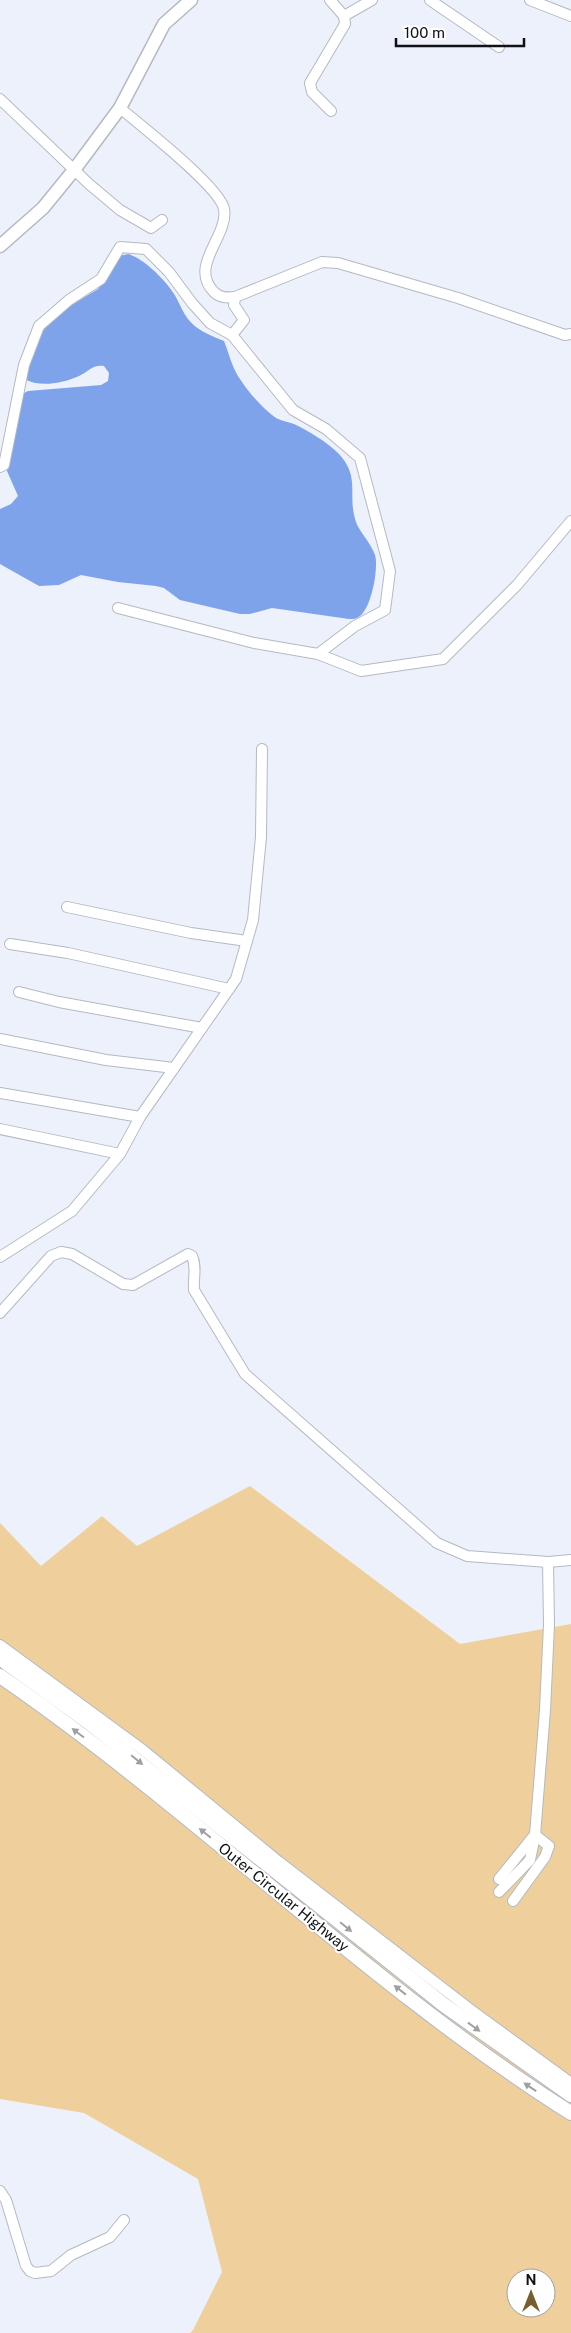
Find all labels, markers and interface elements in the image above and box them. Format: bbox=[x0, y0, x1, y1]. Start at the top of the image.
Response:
scale bar bbox=[396, 15, 524, 47]
text: 100 m bbox=[404, 24, 445, 41]
one-way arrow bbox=[72, 1727, 85, 1738]
one-way arrow bbox=[130, 1755, 143, 1766]
one-way arrow bbox=[199, 1828, 212, 1839]
street label: Outer Circular Highway bbox=[215, 1839, 353, 1955]
one-way arrow bbox=[339, 1922, 352, 1933]
one-way arrow bbox=[393, 1985, 406, 1996]
one-way arrow bbox=[467, 2022, 480, 2033]
one-way arrow bbox=[523, 2082, 537, 2092]
north arrow bbox=[506, 2268, 556, 2318]
text: N bbox=[526, 2272, 536, 2288]

